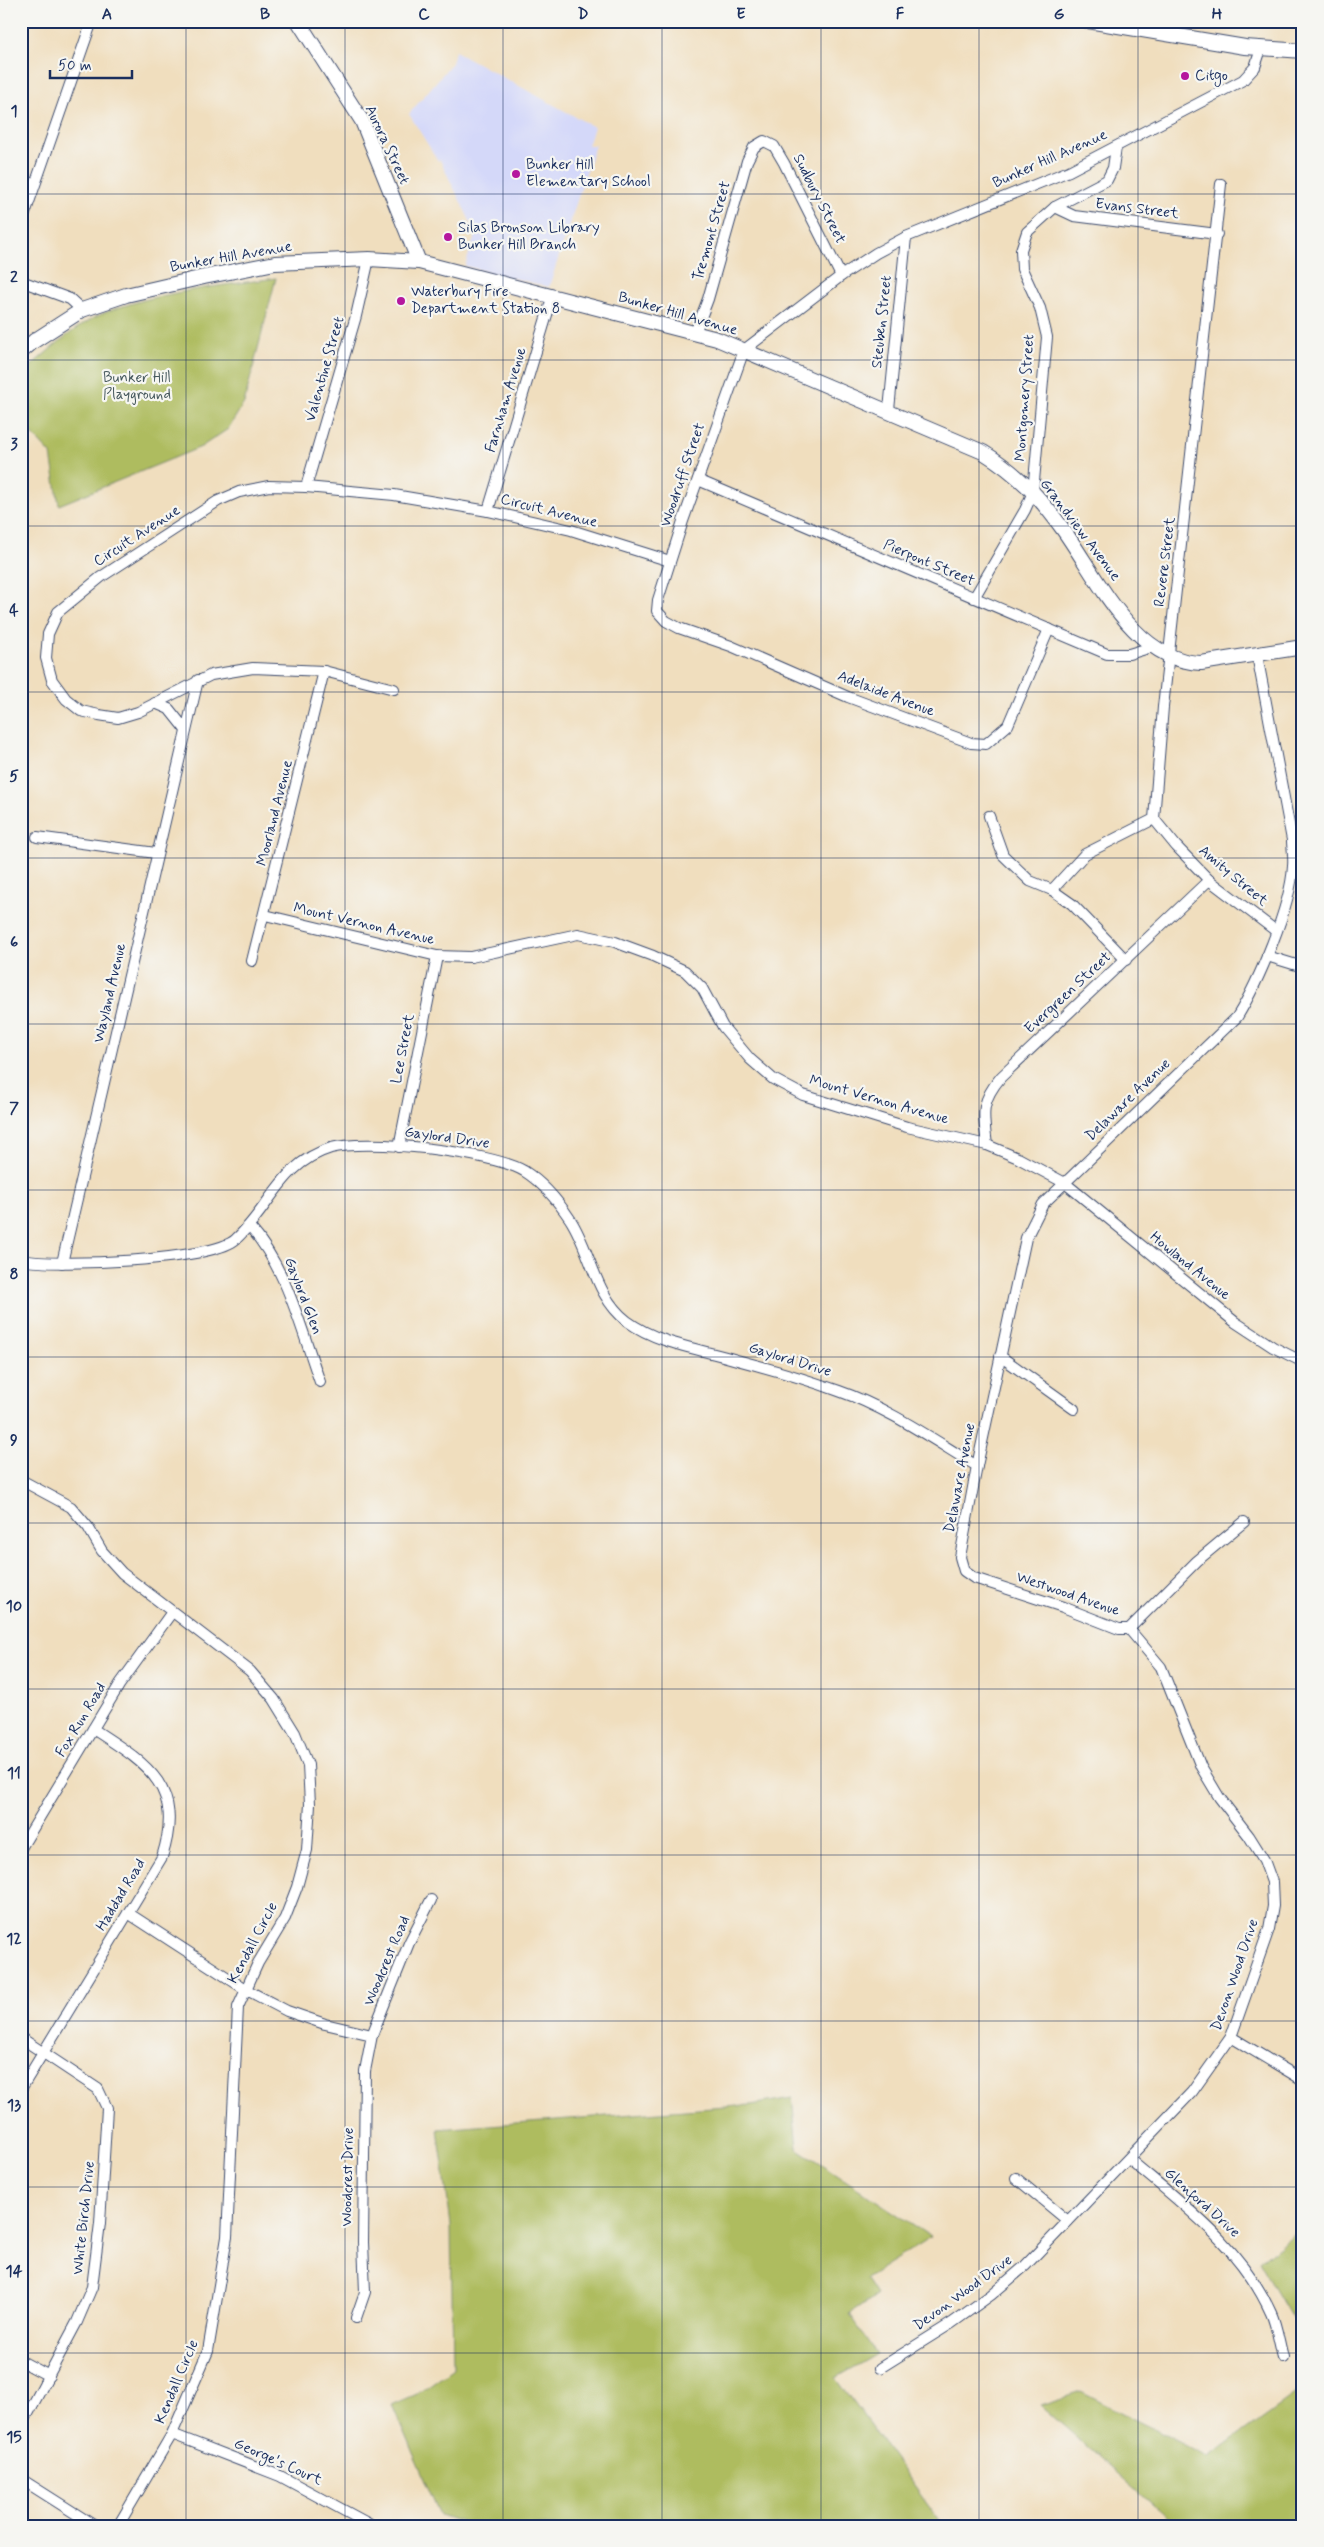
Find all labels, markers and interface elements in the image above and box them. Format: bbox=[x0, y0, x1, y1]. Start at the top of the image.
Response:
text: A bbox=[102, 4, 112, 25]
text: B bbox=[260, 4, 270, 25]
text: C bbox=[418, 4, 430, 25]
text: D bbox=[577, 4, 589, 25]
text: E bbox=[736, 4, 746, 25]
text: F bbox=[896, 4, 905, 25]
text: G bbox=[1054, 4, 1065, 25]
text: H bbox=[1212, 4, 1223, 25]
scale bar bbox=[50, 48, 132, 80]
text: 50 m bbox=[58, 56, 92, 76]
place label: Citgo bbox=[1195, 66, 1228, 87]
marker: Citgo bbox=[1179, 70, 1191, 82]
text: 1 bbox=[10, 101, 18, 122]
street label: Aurora Street bbox=[360, 102, 414, 188]
street label: Bunker Hill Avenue bbox=[990, 125, 1110, 193]
street label: Sudbury Street bbox=[788, 151, 850, 247]
place label: Bunker Hill Elementary School bbox=[526, 155, 651, 192]
marker: Bunker Hill Elementary School bbox=[510, 168, 522, 180]
street label: Tremont Street bbox=[688, 179, 736, 283]
street label: Evans Street bbox=[1094, 194, 1180, 224]
place label: Silas Bronson Library Bunker Hill Branch bbox=[458, 218, 600, 255]
marker: Silas Bronson Library Bunker Hill Branch bbox=[442, 231, 454, 243]
street label: Bunker Hill Avenue bbox=[169, 236, 293, 278]
text: 2 bbox=[10, 267, 18, 288]
street label: Steuben Street bbox=[867, 274, 897, 369]
place label: Waterbury Fire Department Station 8 bbox=[411, 282, 560, 319]
street label: Bunker Hill Avenue bbox=[616, 287, 740, 341]
marker: Waterbury Fire Department Station 8 bbox=[395, 295, 407, 307]
street label: Valentine Street bbox=[300, 314, 350, 424]
street label: Montgomery Street bbox=[1011, 333, 1039, 462]
street label: Farnham Avenue bbox=[480, 345, 532, 455]
park label: Bunker Hill Playground bbox=[103, 368, 171, 405]
street label: Woodruff Street bbox=[656, 420, 710, 530]
text: 3 bbox=[10, 434, 18, 455]
street label: Grandview Avenue bbox=[1035, 475, 1125, 585]
street label: Circuit Avenue bbox=[498, 489, 600, 533]
street label: Circuit Avenue bbox=[90, 501, 184, 571]
street label: Revere Street bbox=[1150, 516, 1180, 608]
street label: Pierpont Street bbox=[880, 535, 978, 591]
text: 4 bbox=[9, 600, 19, 621]
street label: Adelaide Avenue bbox=[835, 666, 937, 722]
street label: Moorland Avenue bbox=[252, 758, 298, 868]
text: 5 bbox=[9, 766, 19, 787]
street label: Amity Street bbox=[1194, 841, 1272, 911]
street label: Mount Vernon Avenue bbox=[291, 898, 437, 950]
text: 6 bbox=[10, 932, 18, 953]
street label: Wayland Avenue bbox=[89, 941, 131, 1045]
street label: Evergreen Street bbox=[1020, 947, 1116, 1039]
street label: Lee Street bbox=[386, 1012, 420, 1085]
street label: Delaware Avenue bbox=[1081, 1054, 1175, 1146]
street label: Mount Vernon Avenue bbox=[807, 1070, 951, 1130]
text: 7 bbox=[9, 1098, 19, 1119]
street label: Gaylord Drive bbox=[403, 1122, 491, 1154]
street label: Howland Avenue bbox=[1145, 1227, 1235, 1305]
street label: Gaylord Glen bbox=[279, 1254, 327, 1338]
text: 8 bbox=[9, 1264, 19, 1285]
street label: Gaylord Drive bbox=[746, 1338, 834, 1382]
street label: Delaware Avenue bbox=[940, 1421, 980, 1535]
text: 9 bbox=[10, 1430, 18, 1451]
street label: Westwood Avenue bbox=[1014, 1567, 1122, 1621]
text: 10 bbox=[6, 1596, 22, 1617]
street label: Fox Run Road bbox=[51, 1679, 111, 1761]
text: 11 bbox=[7, 1763, 21, 1784]
street label: Haddad Road bbox=[92, 1855, 150, 1935]
street label: Kendall Circle bbox=[223, 1899, 283, 1987]
street label: Woodcrest Road bbox=[359, 1913, 415, 2009]
street label: Devon Wood Drive bbox=[1206, 1916, 1264, 2034]
text: 12 bbox=[6, 1929, 22, 1950]
text: 13 bbox=[7, 2095, 21, 2116]
street label: Woodcrest Drive bbox=[337, 2127, 359, 2227]
street label: White Birch Drive bbox=[68, 2160, 100, 2276]
street label: Glenford Drive bbox=[1158, 2164, 1244, 2244]
street label: Devon Wood Drive bbox=[910, 2250, 1017, 2336]
text: 14 bbox=[6, 2261, 23, 2282]
street label: Kendall Circle bbox=[150, 2337, 204, 2427]
text: 15 bbox=[6, 2427, 22, 2448]
street label: George's Court bbox=[230, 2434, 325, 2491]

